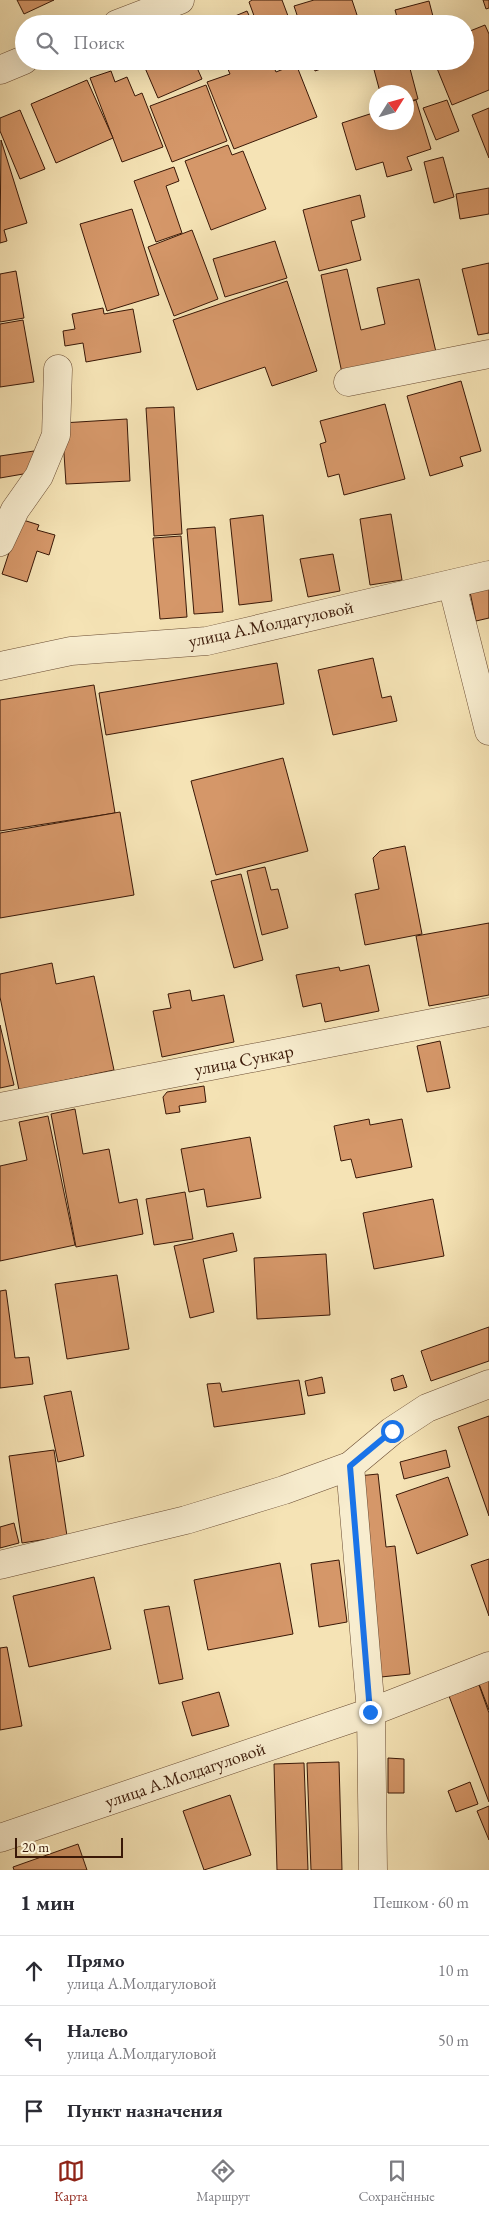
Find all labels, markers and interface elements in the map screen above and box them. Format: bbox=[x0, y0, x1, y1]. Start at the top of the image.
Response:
search box bbox=[15, 15, 474, 70]
icon: search bbox=[33, 29, 61, 57]
text: Поиск bbox=[73, 30, 125, 55]
north arrow bbox=[369, 85, 414, 130]
street label: улица А.Молдагуловой bbox=[186, 595, 356, 652]
street label: улица Сункар bbox=[192, 1039, 295, 1080]
route start bbox=[381, 1420, 404, 1443]
route end bbox=[359, 1701, 382, 1724]
street label: улица А.Молдагуловой bbox=[102, 1736, 268, 1813]
scale bar bbox=[15, 1835, 122, 1858]
text: 20 m bbox=[22, 1838, 49, 1856]
text: 1 мин bbox=[20, 1889, 75, 1916]
text: Пешком · 60 m bbox=[373, 1892, 469, 1913]
text: Прямо bbox=[67, 1948, 125, 1973]
icon: ahead bbox=[20, 1957, 48, 1985]
text: 10 m bbox=[438, 1960, 469, 1981]
text: улица А.Молдагуловой bbox=[67, 1973, 216, 1994]
text: Налево bbox=[67, 2018, 128, 2043]
icon: left bbox=[20, 2027, 48, 2055]
text: 50 m bbox=[438, 2030, 469, 2051]
text: улица А.Молдагуловой bbox=[67, 2043, 216, 2064]
icon: arrive bbox=[20, 2097, 48, 2125]
text: Пункт назначения bbox=[67, 2098, 223, 2123]
tab: Карта bbox=[54, 2157, 88, 2205]
tab: Маршрут bbox=[196, 2157, 250, 2205]
tab: Сохранённые bbox=[358, 2157, 435, 2205]

